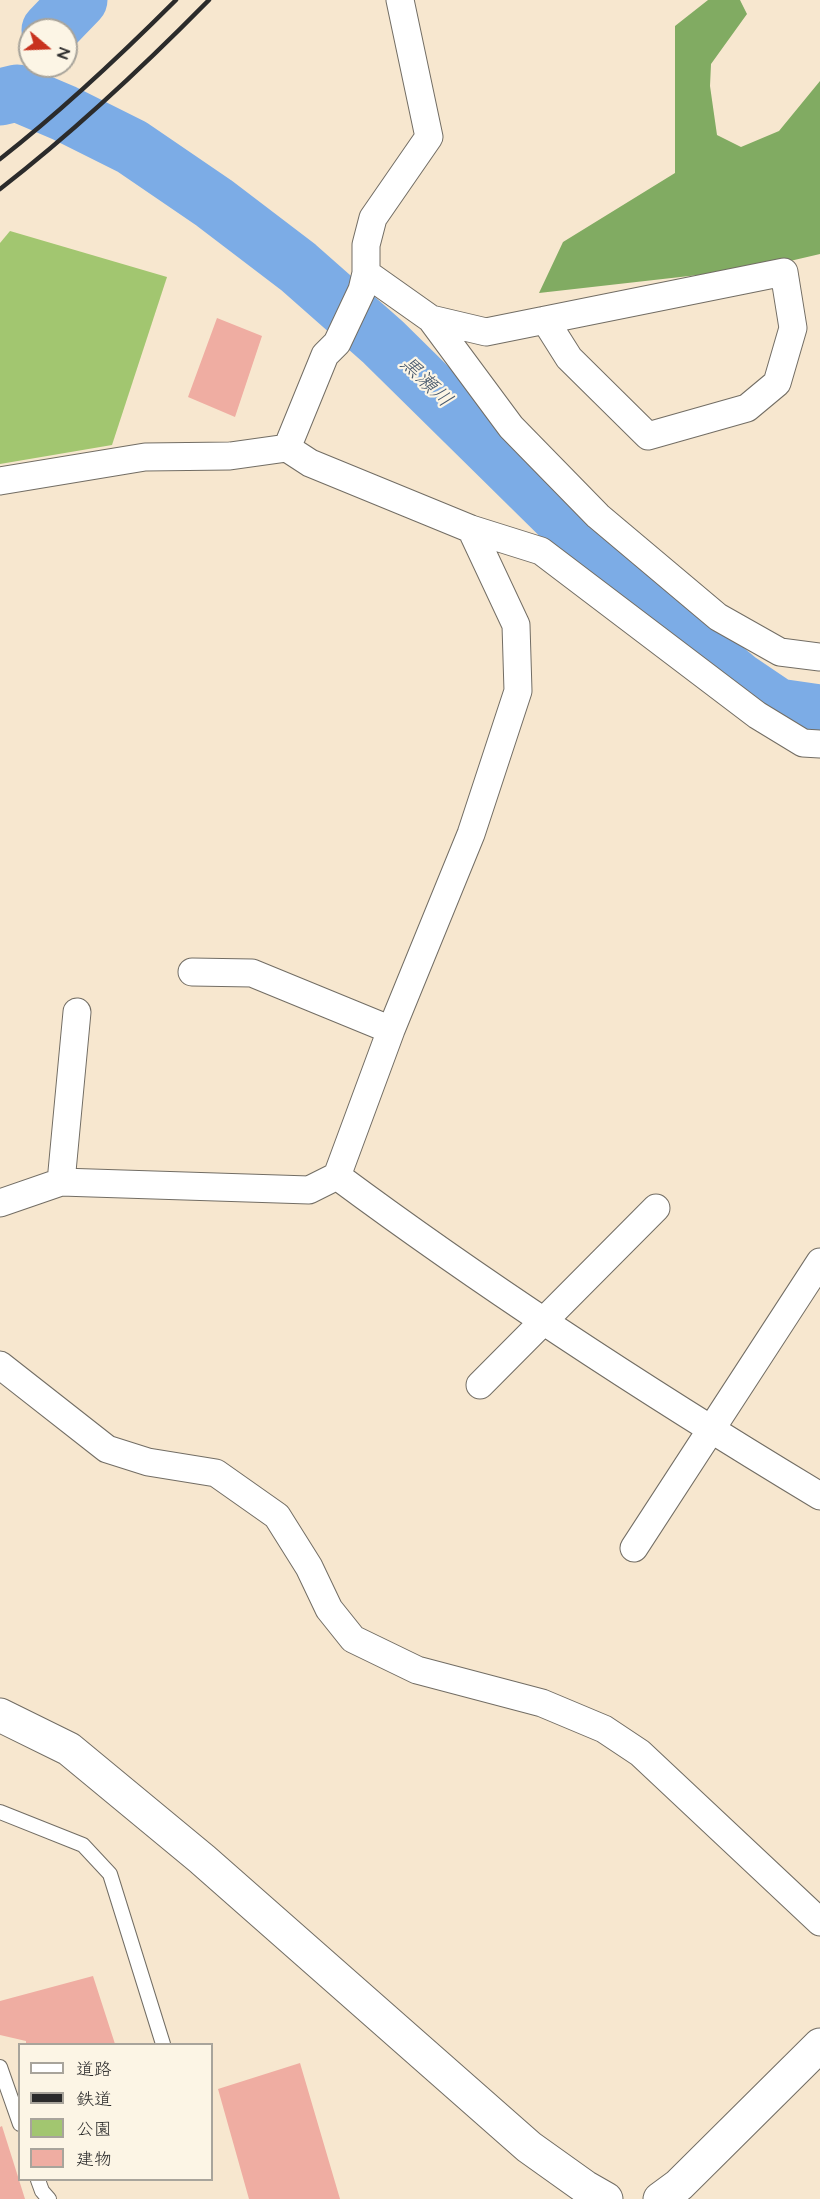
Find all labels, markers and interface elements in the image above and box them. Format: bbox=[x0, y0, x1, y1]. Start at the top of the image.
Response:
north arrow bbox=[18, 18, 78, 78]
text: N bbox=[51, 45, 75, 62]
water label: 黒瀬川 bbox=[394, 352, 456, 414]
legend bbox=[18, 2043, 213, 2181]
text: 道路 bbox=[76, 2057, 112, 2082]
text: 鉄道 bbox=[76, 2087, 112, 2112]
text: 公園 bbox=[76, 2117, 112, 2142]
text: 建物 bbox=[76, 2147, 112, 2172]

